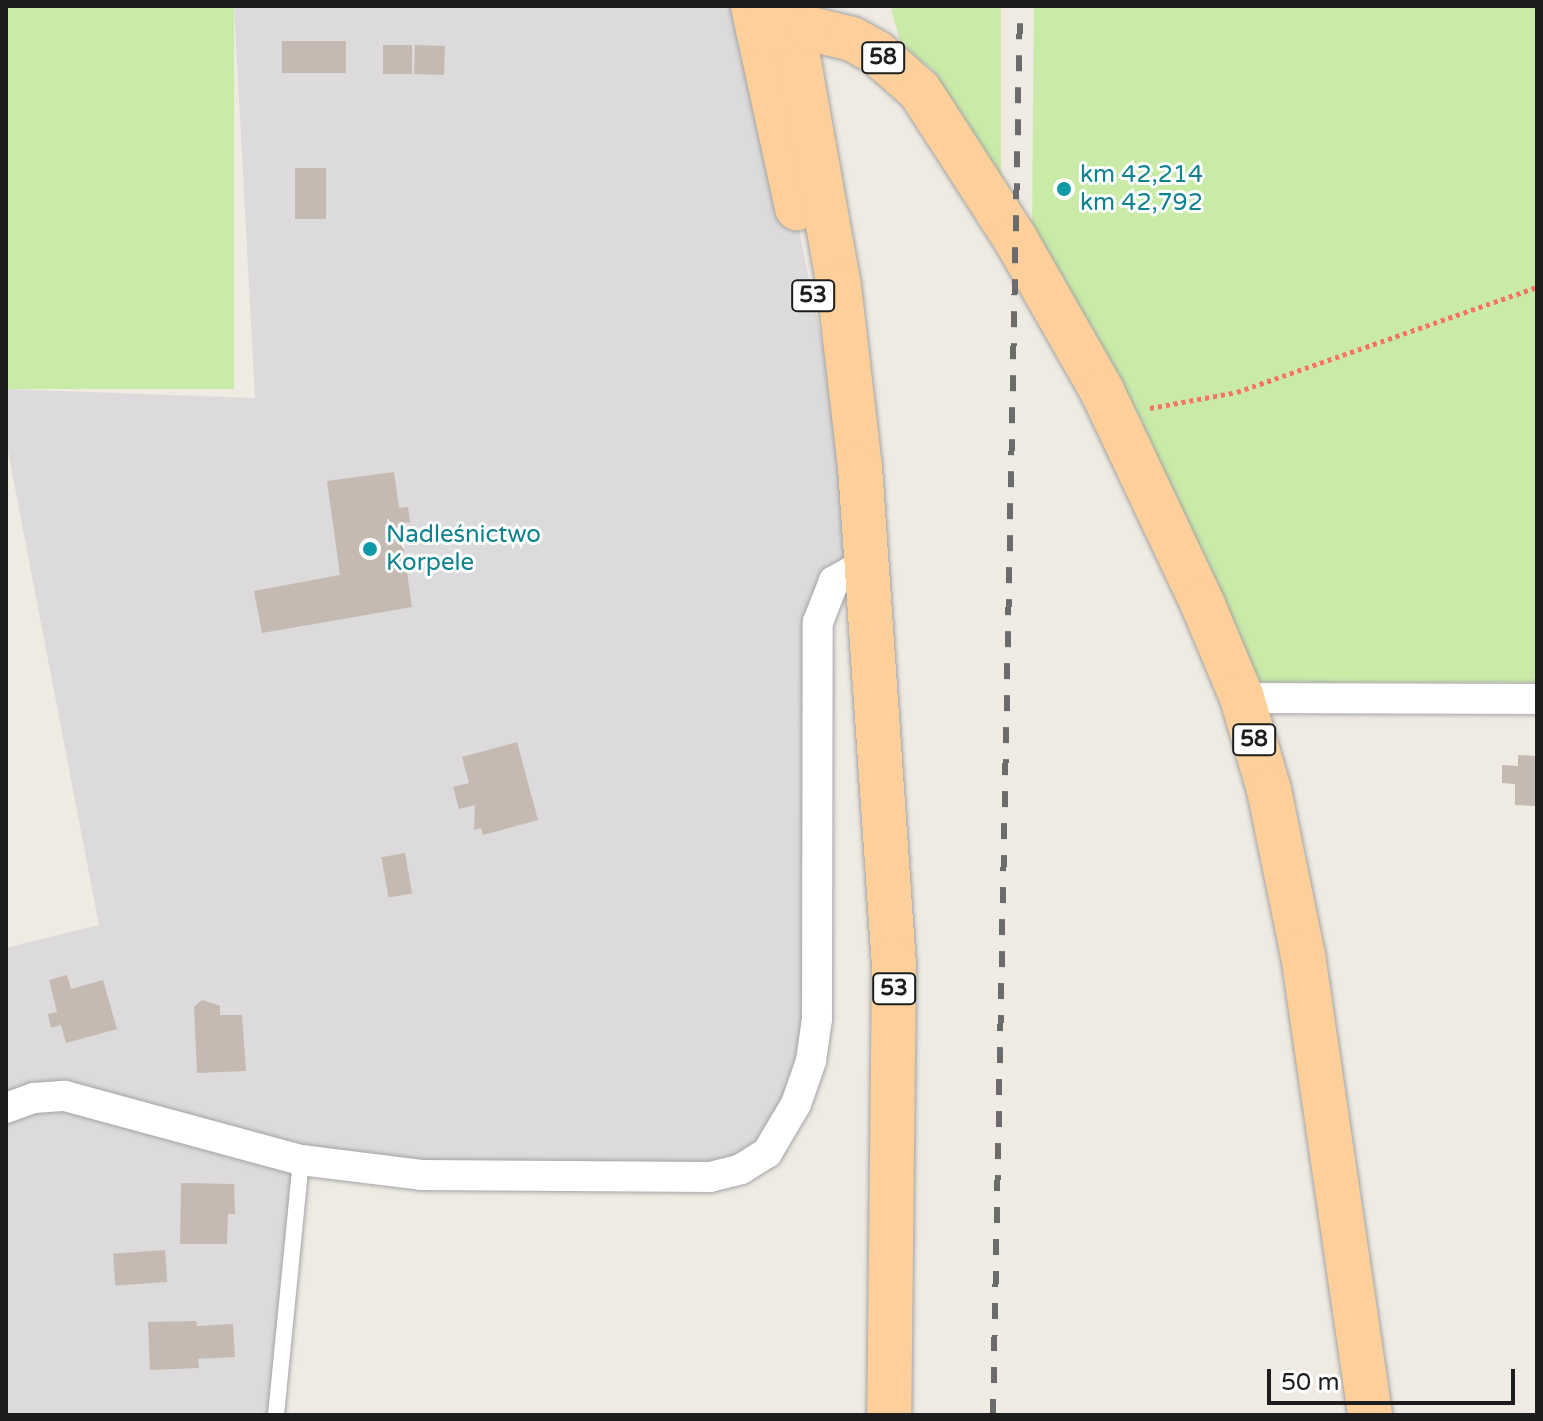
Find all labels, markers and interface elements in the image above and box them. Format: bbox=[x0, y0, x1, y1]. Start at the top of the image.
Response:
road number: 58 bbox=[861, 40, 905, 76]
place label: km 42,214 km 42,792 bbox=[1080, 161, 1203, 217]
marker: km 42,214 km 42,792 bbox=[1055, 180, 1073, 198]
road number: 53 bbox=[791, 278, 835, 314]
place label: Nadleśnictwo Korpele bbox=[386, 521, 541, 577]
marker: Nadleśnictwo Korpele bbox=[361, 540, 379, 558]
road number: 58 bbox=[1232, 722, 1276, 758]
road number: 53 bbox=[872, 971, 916, 1007]
scale bar bbox=[1271, 1353, 1519, 1403]
text: 50 m bbox=[1281, 1368, 1339, 1397]

